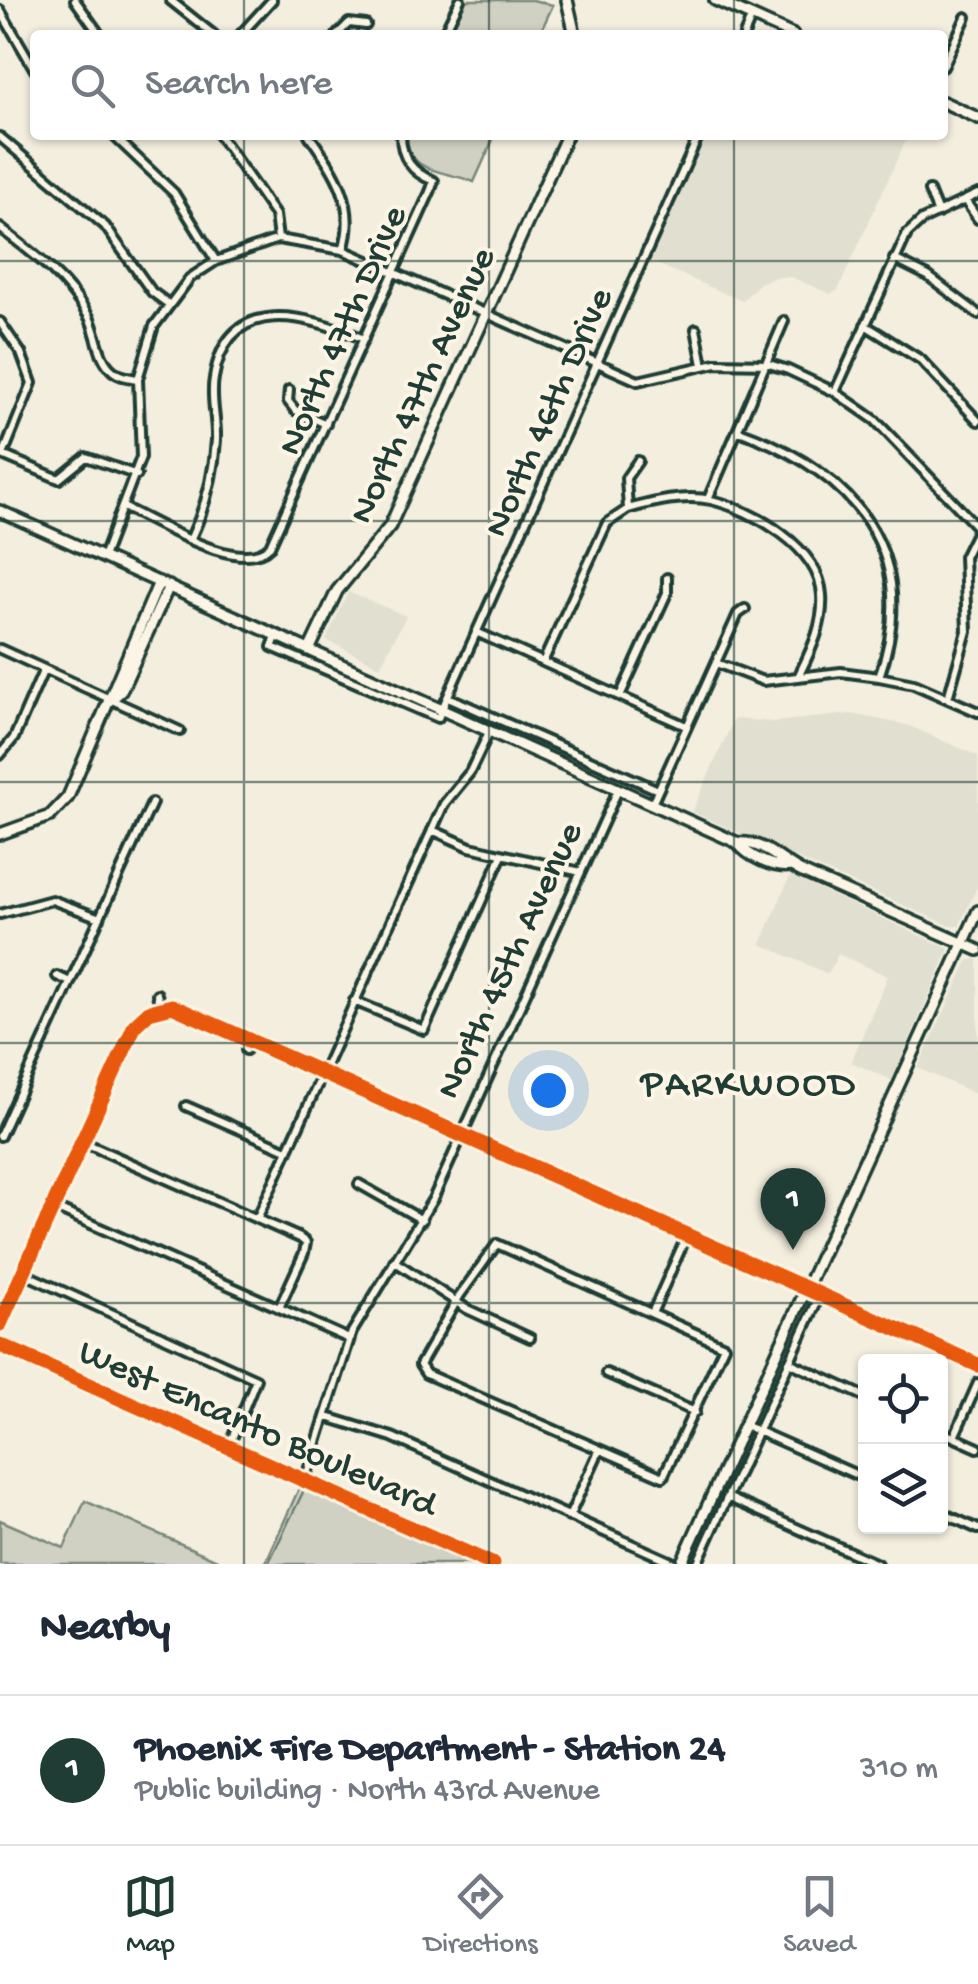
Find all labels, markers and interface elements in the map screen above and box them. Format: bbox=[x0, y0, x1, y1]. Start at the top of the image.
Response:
search box bbox=[30, 30, 948, 140]
icon: search bbox=[65, 58, 120, 113]
text: Search here bbox=[145, 63, 332, 107]
street label: North 47th Drive bbox=[270, 200, 419, 463]
street label: North 47th Avenue bbox=[341, 241, 508, 532]
street label: North 46th Drive bbox=[476, 282, 625, 545]
street label: North 45th Avenue bbox=[428, 816, 595, 1107]
district label: PARKWOOD bbox=[639, 1063, 857, 1110]
your location bbox=[523, 1065, 574, 1116]
pin: 1 bbox=[760, 1168, 826, 1250]
street label: West Encanto Boulevard bbox=[71, 1332, 445, 1530]
map controls bbox=[858, 1354, 948, 1534]
button: locate bbox=[858, 1354, 948, 1444]
button: layers bbox=[858, 1444, 948, 1534]
text: Nearby bbox=[40, 1605, 170, 1654]
text: Phoenix Fire Department - Station 24 bbox=[135, 1729, 725, 1773]
text: 1 bbox=[66, 1751, 79, 1789]
text: 310 m bbox=[860, 1751, 938, 1789]
text: Public building · North 43rd Avenue bbox=[135, 1773, 599, 1811]
tab: Map bbox=[123, 1869, 178, 1962]
tab: Directions bbox=[424, 1869, 538, 1962]
tab: Saved bbox=[783, 1869, 855, 1962]

